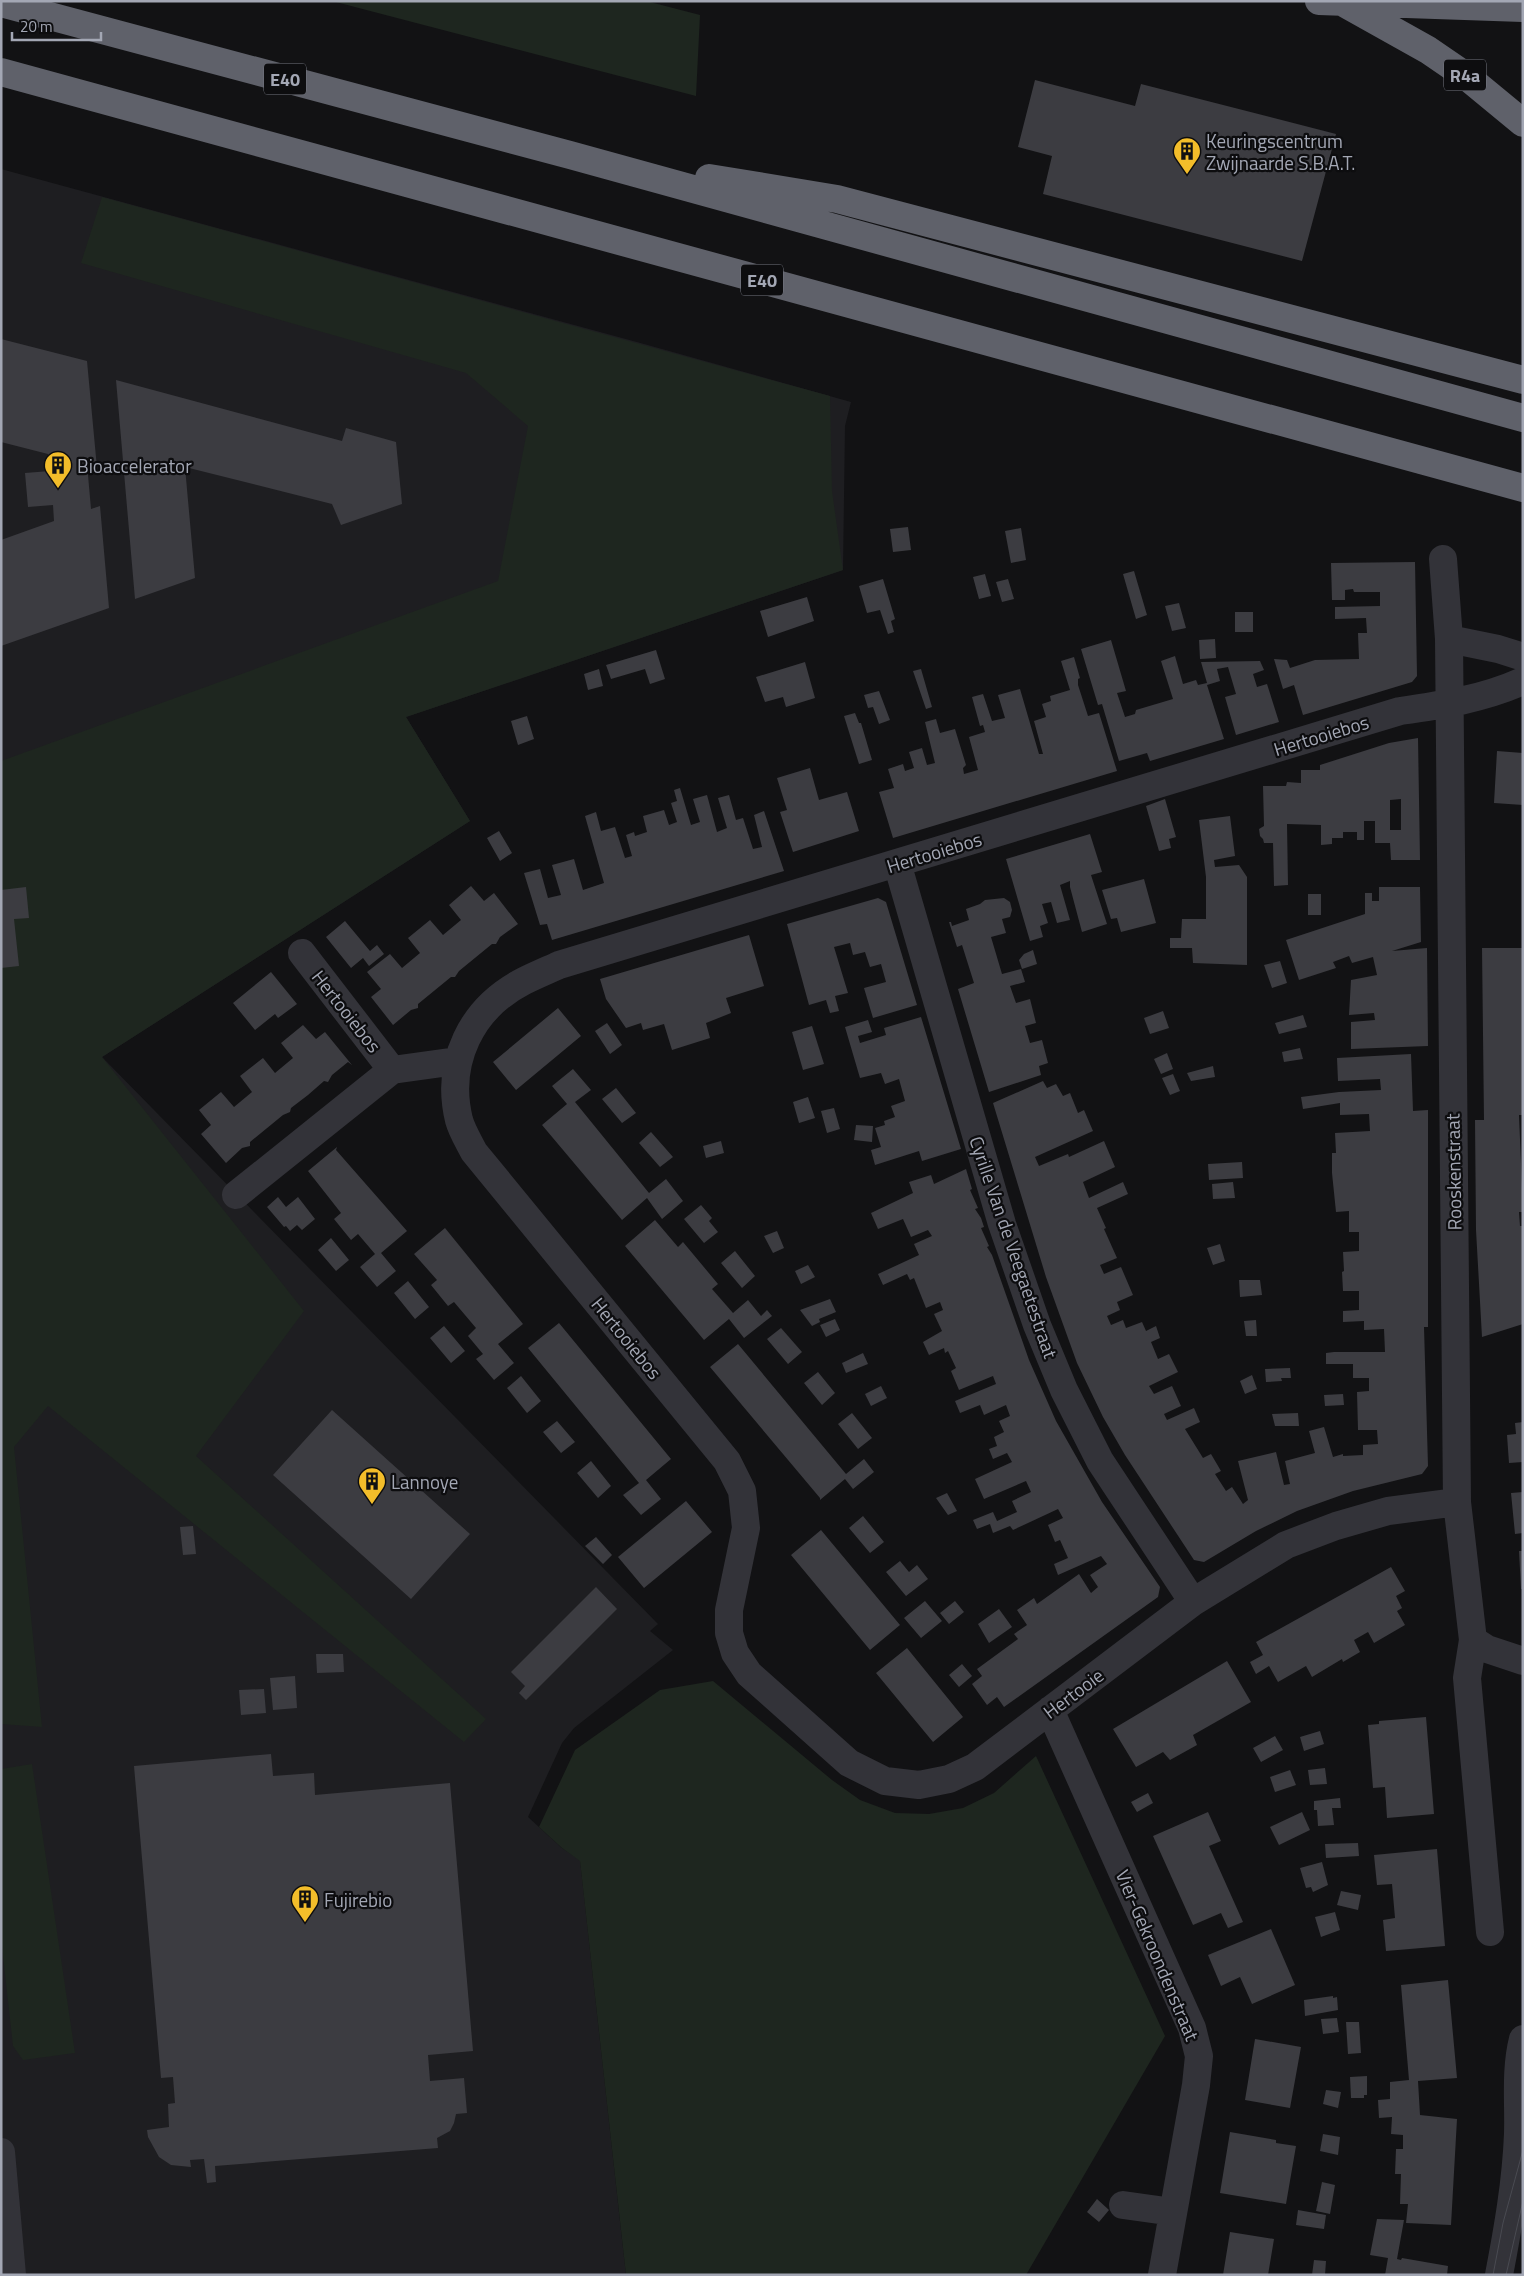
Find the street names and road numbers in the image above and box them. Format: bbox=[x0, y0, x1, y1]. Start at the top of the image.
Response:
road number: R4a bbox=[1444, 60, 1486, 90]
road number: E40 bbox=[264, 64, 306, 95]
road number: E40 bbox=[741, 264, 783, 296]
street label: Hertooiebos bbox=[1270, 707, 1372, 763]
street label: Hertooiebos bbox=[883, 824, 985, 880]
street label: Hertooiebos bbox=[305, 963, 389, 1059]
street label: Rooskenstraat bbox=[1437, 1113, 1469, 1231]
street label: Cyrille Van de Veegaetestraat bbox=[962, 1132, 1066, 1362]
street label: Hertooiebos bbox=[585, 1291, 669, 1385]
street label: Hertooie bbox=[1037, 1661, 1109, 1725]
street label: Vier-Gekroondenstraat bbox=[1109, 1865, 1207, 2045]

